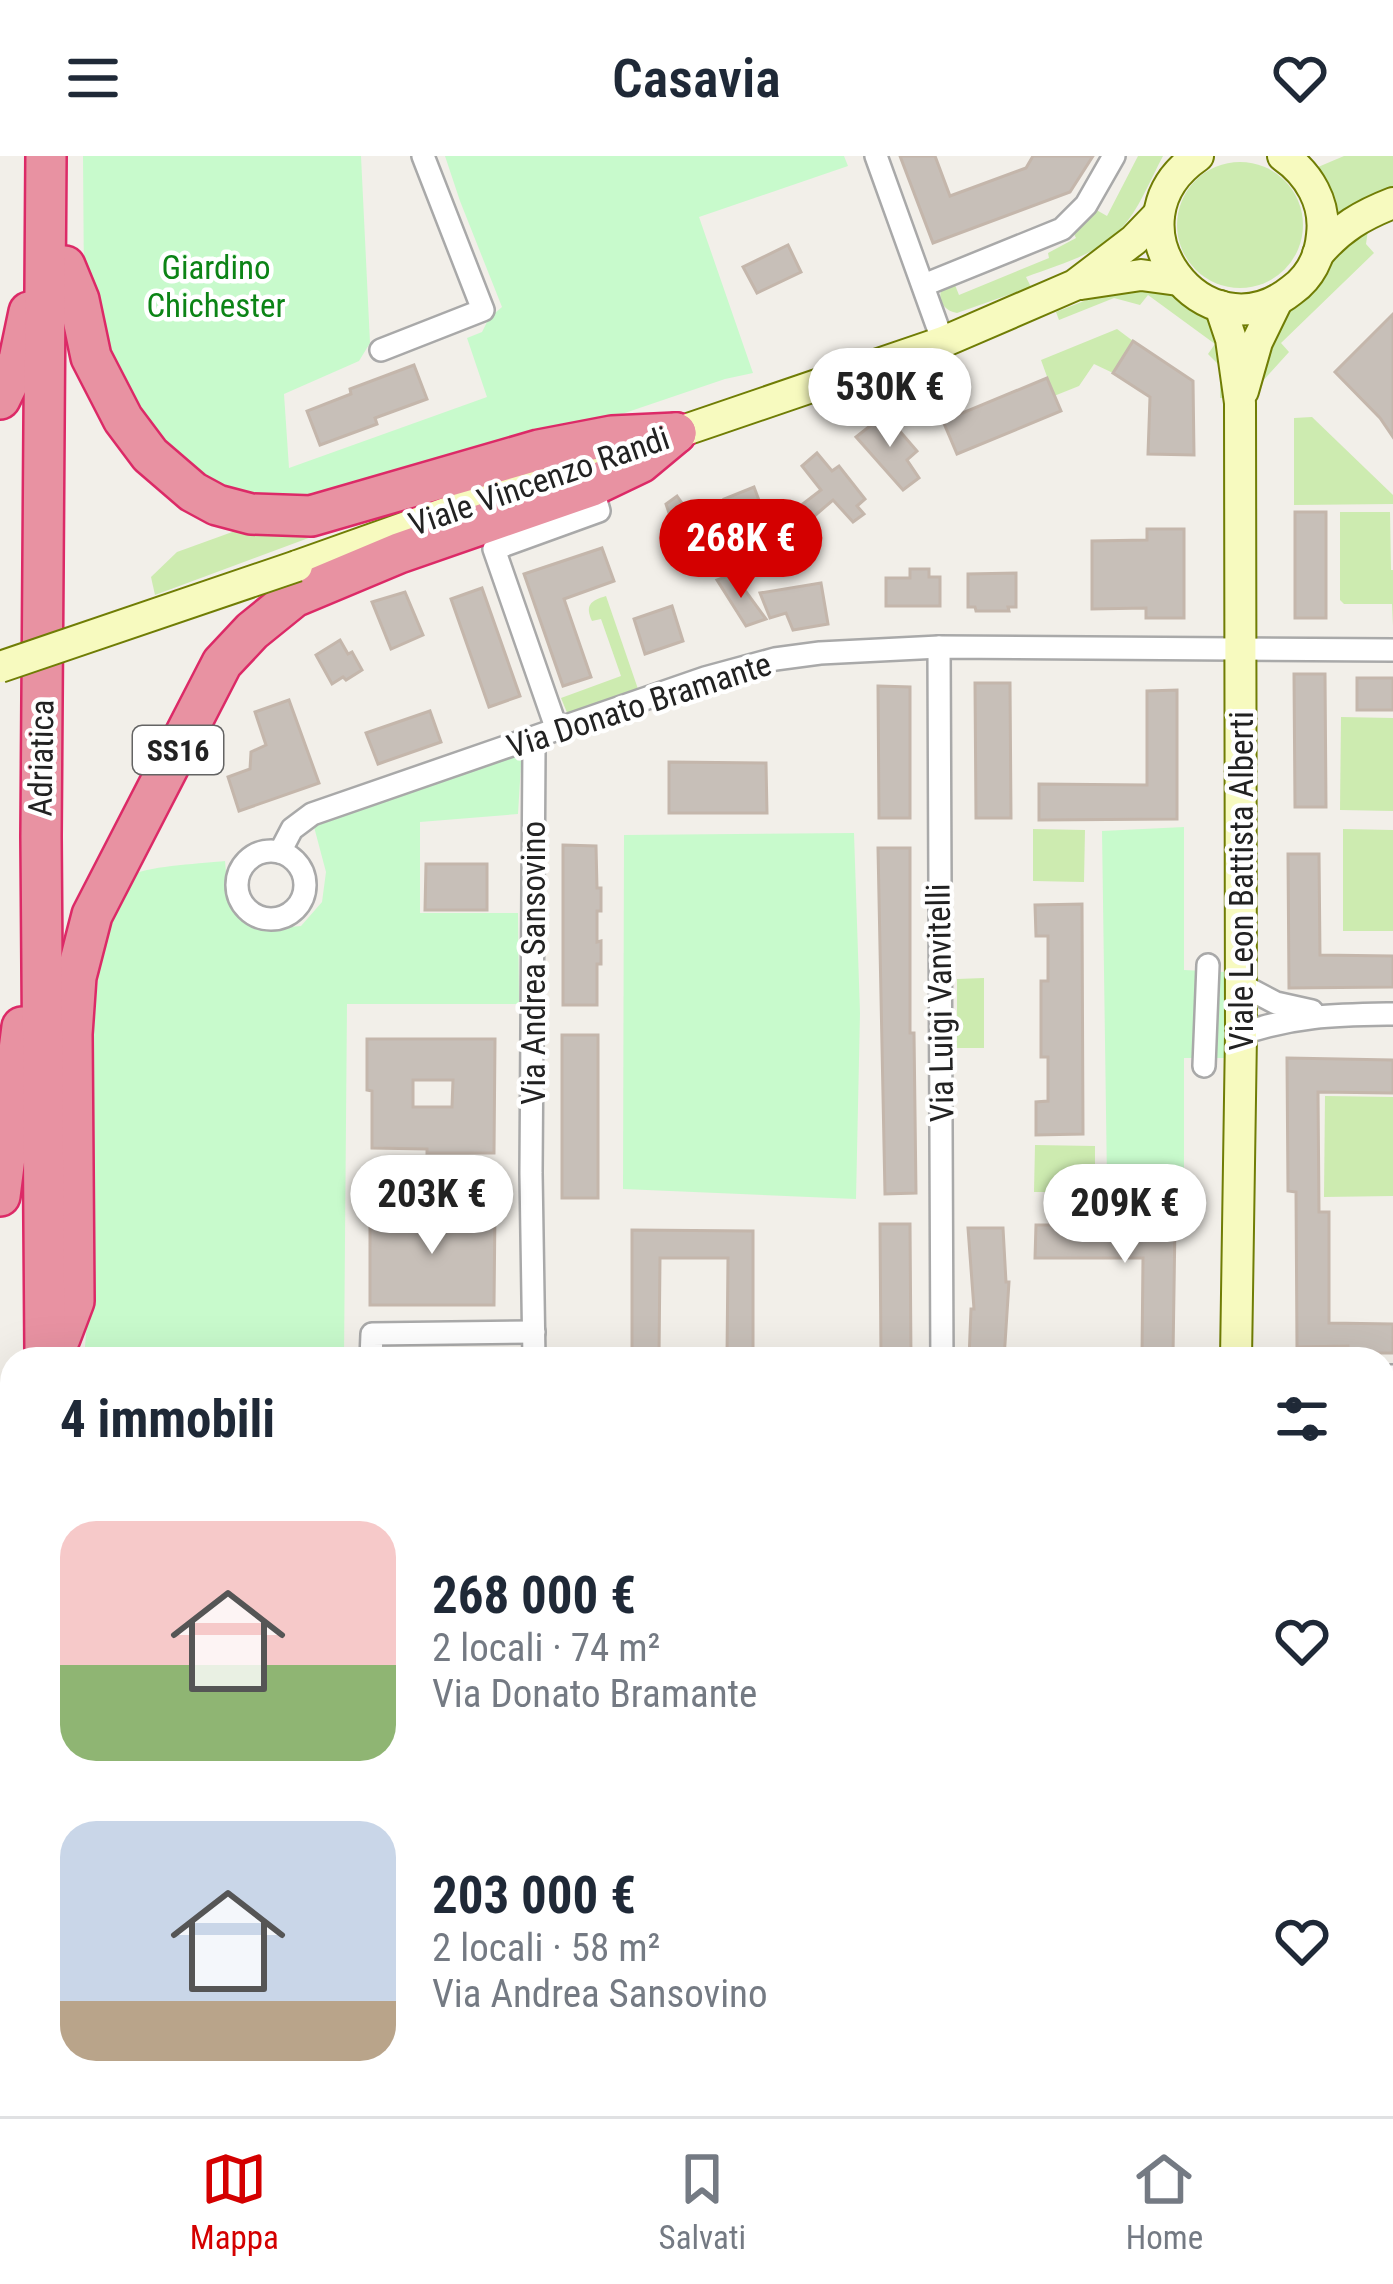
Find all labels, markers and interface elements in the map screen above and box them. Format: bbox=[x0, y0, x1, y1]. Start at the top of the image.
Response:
icon: menu bbox=[60, 45, 126, 111]
icon: heart bbox=[1267, 45, 1333, 111]
text: Casavia bbox=[612, 47, 781, 110]
park label: Giardino Chichester bbox=[146, 248, 286, 325]
pin: 530K € bbox=[792, 348, 988, 450]
text: 530K € bbox=[835, 364, 945, 410]
street label: Viale Vincenzo Randi bbox=[404, 418, 674, 544]
pin: 268K € bbox=[643, 499, 839, 601]
text: 268K € bbox=[686, 515, 796, 561]
street label: Via Donato Bramante bbox=[502, 644, 776, 766]
street label: Adriatica bbox=[20, 699, 62, 817]
street label: Viale Leon Battista Alberti bbox=[1222, 711, 1261, 1051]
road number: SS16 bbox=[133, 726, 223, 774]
street label: Via Andrea Sansovino bbox=[514, 821, 553, 1105]
street label: Via Luigi Vanvitelli bbox=[918, 883, 962, 1123]
pin: 203K € bbox=[334, 1155, 530, 1257]
pin: 209K € bbox=[1027, 1164, 1223, 1266]
text: 203K € bbox=[377, 1171, 487, 1217]
text: 209K € bbox=[1070, 1180, 1180, 1226]
icon: filters bbox=[1269, 1386, 1335, 1452]
text: 4 immobili bbox=[60, 1390, 275, 1449]
text: 268 000 € bbox=[432, 1566, 636, 1625]
icon: home bbox=[156, 1569, 300, 1713]
icon: heart bbox=[1269, 1608, 1335, 1674]
text: 2 locali · 74 m² bbox=[432, 1625, 660, 1671]
text: Via Donato Bramante bbox=[432, 1671, 757, 1717]
text: 203 000 € bbox=[432, 1866, 636, 1925]
icon: home bbox=[156, 1869, 300, 2013]
icon: heart bbox=[1269, 1908, 1335, 1974]
text: 2 locali · 58 m² bbox=[432, 1925, 660, 1971]
text: Via Andrea Sansovino bbox=[432, 1971, 768, 2017]
tab: Mappa bbox=[190, 2146, 279, 2257]
tab: Salvati bbox=[659, 2146, 746, 2257]
tab: Home bbox=[1126, 2146, 1203, 2257]

